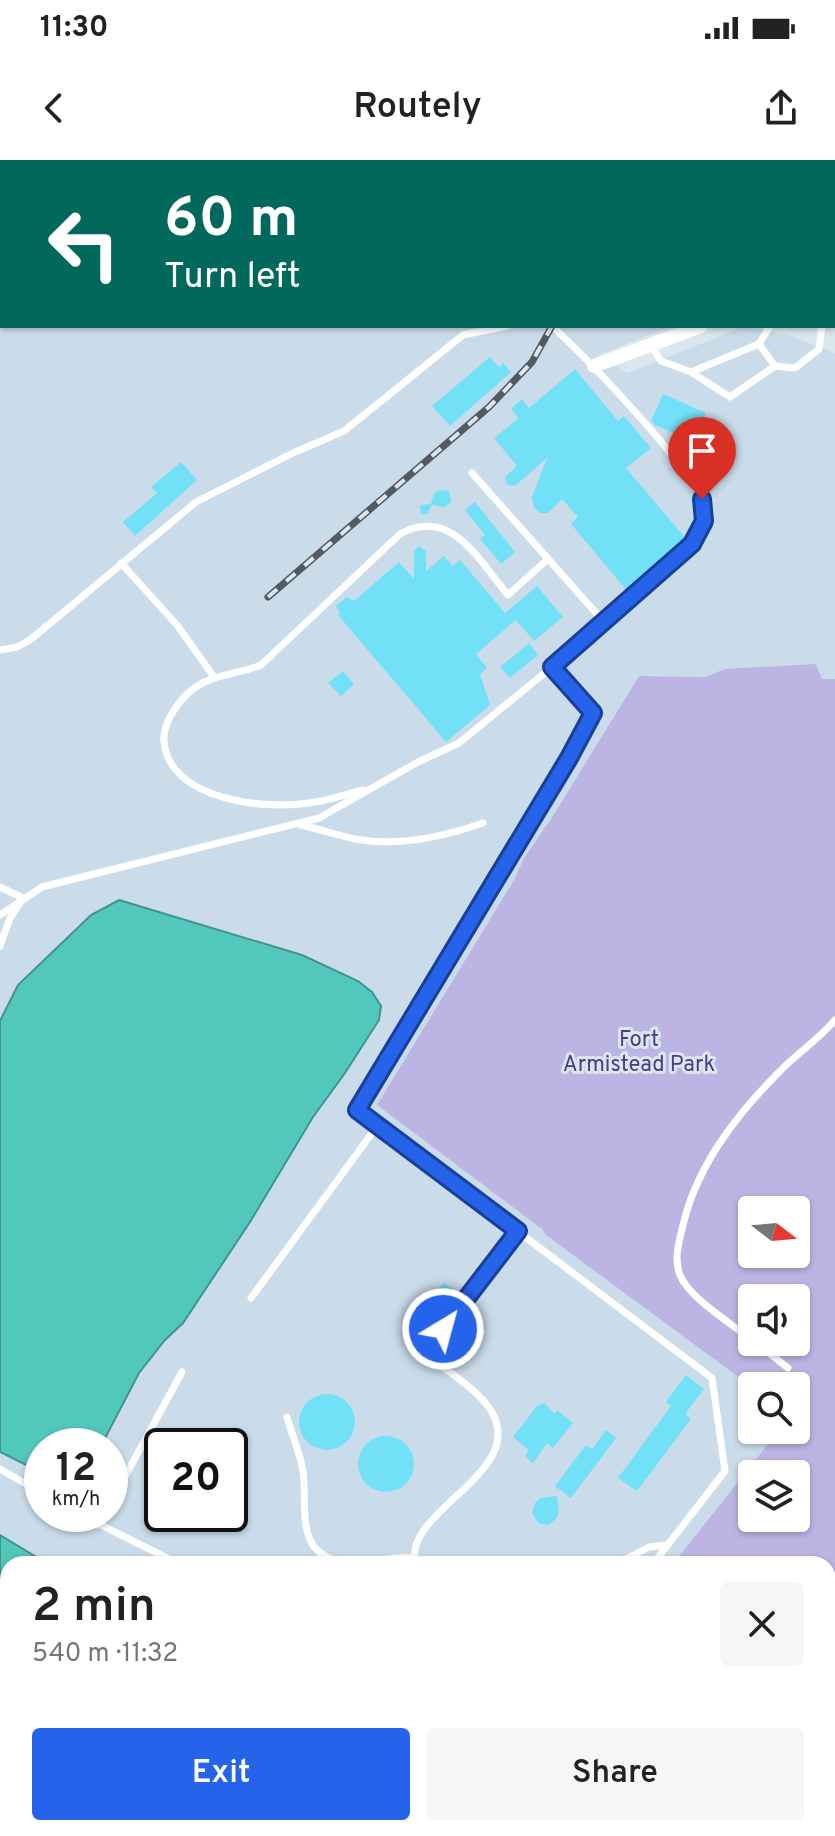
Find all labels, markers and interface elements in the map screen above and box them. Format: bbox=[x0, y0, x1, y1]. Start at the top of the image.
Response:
text: 11:30 bbox=[40, 10, 109, 47]
text: Routely bbox=[353, 85, 482, 131]
icon: back bbox=[32, 86, 76, 130]
icon: share bbox=[759, 86, 803, 130]
text: 60 m bbox=[164, 186, 298, 256]
icon: left bbox=[32, 192, 136, 296]
text: Turn left bbox=[164, 255, 301, 301]
pin bbox=[668, 417, 736, 499]
icon: arrive bbox=[680, 429, 724, 473]
park label: Fort Armistead Park bbox=[563, 1027, 715, 1079]
north arrow bbox=[738, 1196, 810, 1268]
map controls bbox=[738, 1196, 810, 1532]
button: sound bbox=[738, 1284, 810, 1356]
position arrow bbox=[401, 1287, 485, 1371]
button: search bbox=[738, 1372, 810, 1444]
speed limit sign: 20 bbox=[144, 1428, 248, 1532]
text: 12 bbox=[56, 1445, 96, 1495]
button: layers bbox=[738, 1460, 810, 1532]
text: km/h bbox=[52, 1487, 100, 1513]
text: 2 min bbox=[32, 1578, 156, 1638]
button: close bbox=[720, 1582, 804, 1666]
text: 540 m · 11:32 bbox=[32, 1638, 178, 1671]
button: Exit bbox=[32, 1728, 410, 1820]
button: Share bbox=[426, 1728, 804, 1820]

